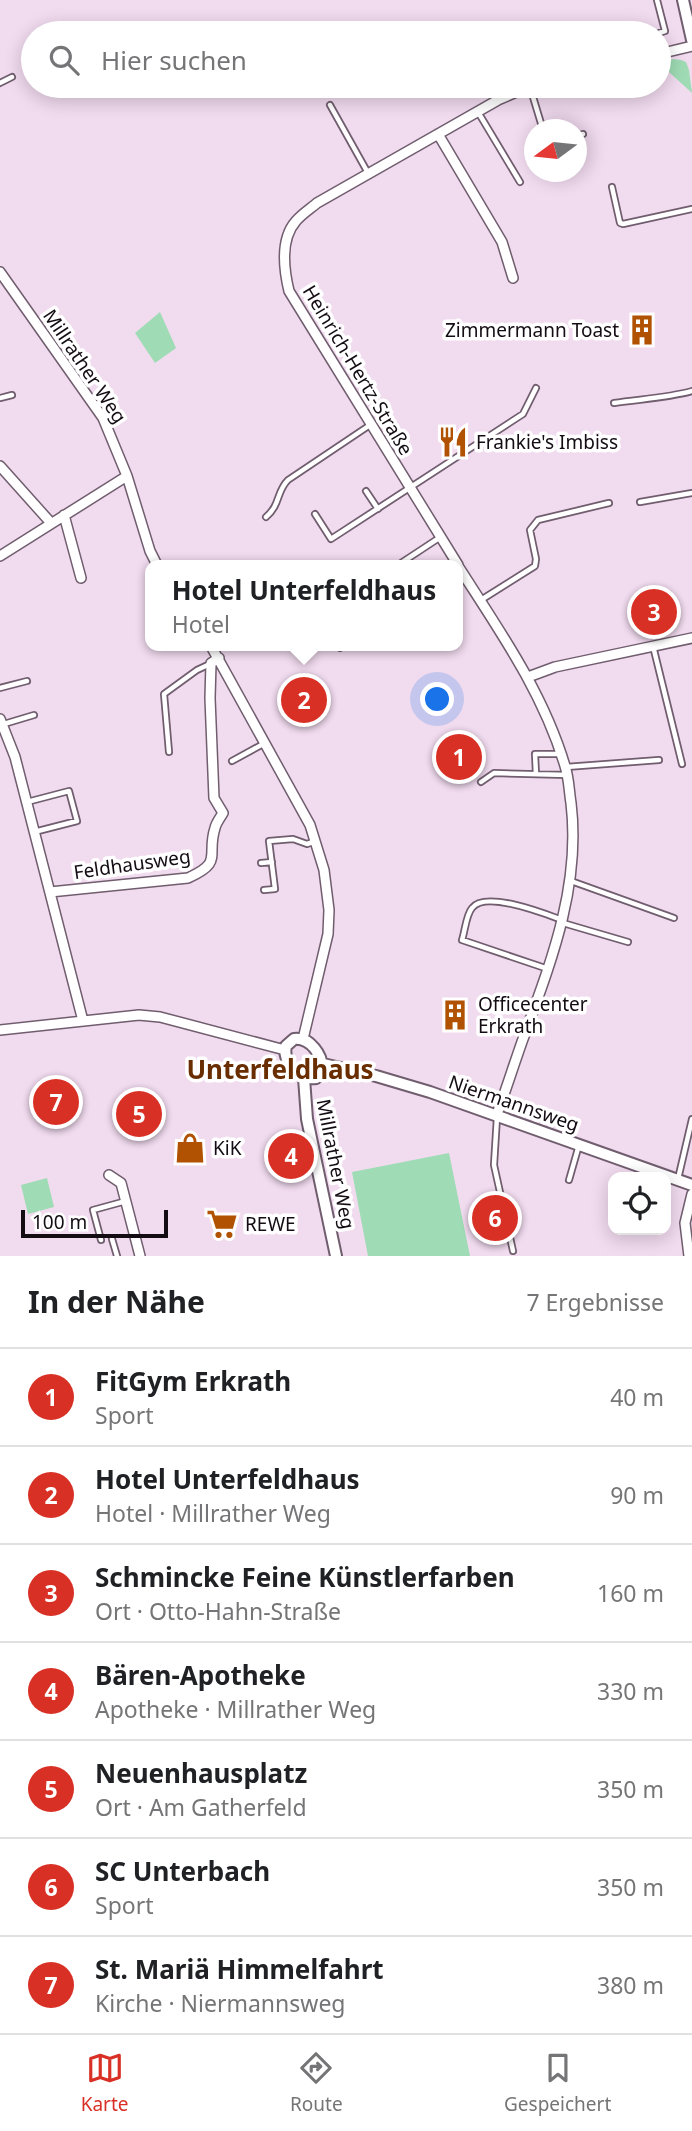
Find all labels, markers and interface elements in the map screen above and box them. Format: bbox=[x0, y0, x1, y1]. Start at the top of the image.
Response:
search box bbox=[21, 21, 671, 98]
icon: search bbox=[45, 41, 83, 79]
text: Hier suchen bbox=[101, 42, 247, 78]
north arrow bbox=[524, 119, 587, 182]
street label: Heinrich-Hertz-Straße bbox=[297, 280, 419, 460]
street label: Millrather Weg bbox=[37, 304, 133, 428]
building icon: Zimmermann Toast bbox=[625, 313, 659, 347]
place label: Zimmermann Toast bbox=[445, 317, 619, 343]
restaurant icon: Frankie's Imbiss bbox=[436, 425, 470, 459]
place label: Frankie's Imbiss bbox=[476, 429, 618, 455]
popup bbox=[145, 560, 463, 651]
text: Hotel Unterfeldhaus bbox=[172, 572, 436, 608]
pin: 3 bbox=[631, 586, 677, 638]
text: Hotel bbox=[172, 608, 230, 640]
pin: 2 bbox=[281, 674, 327, 726]
your location bbox=[420, 682, 454, 716]
pin: 1 bbox=[436, 731, 482, 783]
street label: Feldhausweg bbox=[72, 843, 192, 885]
place label: Officecenter Erkrath bbox=[478, 991, 588, 1039]
building icon: Officecenter Erkrath bbox=[438, 998, 472, 1032]
district label: Unterfeldhaus bbox=[186, 1051, 374, 1087]
street label: Niermannsweg bbox=[445, 1069, 583, 1137]
pin: 7 bbox=[33, 1076, 79, 1128]
pin: 5 bbox=[116, 1088, 162, 1140]
street label: Millrather Weg bbox=[311, 1097, 361, 1231]
pin: 4 bbox=[268, 1130, 314, 1182]
shop icon: KiK bbox=[173, 1131, 207, 1165]
place label: KiK bbox=[213, 1135, 242, 1161]
map controls bbox=[608, 1172, 671, 1235]
button: locate bbox=[608, 1172, 671, 1235]
pin: 6 bbox=[472, 1192, 518, 1244]
scale bar bbox=[21, 1207, 168, 1239]
supermarket icon: REWE bbox=[205, 1207, 239, 1241]
text: 100 m bbox=[32, 1209, 87, 1235]
place label: REWE bbox=[245, 1211, 296, 1237]
text: In der Nähe bbox=[28, 1281, 205, 1322]
text: 7 Ergebnisse bbox=[526, 1286, 664, 1318]
text: FitGym Erkrath bbox=[95, 1363, 291, 1399]
text: 1 bbox=[44, 1381, 58, 1413]
text: 40 m bbox=[610, 1381, 664, 1413]
text: Sport bbox=[95, 1399, 154, 1431]
text: Hotel Unterfeldhaus bbox=[95, 1461, 360, 1497]
text: 2 bbox=[44, 1479, 58, 1511]
text: 90 m bbox=[610, 1479, 664, 1511]
text: Hotel · Millrather Weg bbox=[95, 1497, 331, 1529]
text: Schmincke Feine Künstlerfarben bbox=[95, 1559, 515, 1595]
text: 3 bbox=[44, 1577, 58, 1609]
text: 160 m bbox=[597, 1577, 664, 1609]
text: Ort · Otto-Hahn-Straße bbox=[95, 1595, 341, 1627]
text: Bären-Apotheke bbox=[95, 1657, 306, 1693]
text: 4 bbox=[44, 1675, 58, 1707]
text: 330 m bbox=[597, 1675, 664, 1707]
text: Apotheke · Millrather Weg bbox=[95, 1693, 376, 1725]
text: Neuenhausplatz bbox=[95, 1755, 307, 1791]
text: 5 bbox=[44, 1773, 58, 1805]
text: 350 m bbox=[597, 1773, 664, 1805]
text: Ort · Am Gatherfeld bbox=[95, 1791, 307, 1823]
text: SC Unterbach bbox=[95, 1853, 270, 1889]
text: 6 bbox=[44, 1871, 58, 1903]
text: 350 m bbox=[597, 1871, 664, 1903]
text: Sport bbox=[95, 1889, 154, 1921]
text: St. Mariä Himmelfahrt bbox=[95, 1951, 384, 1987]
text: 7 bbox=[44, 1969, 58, 2001]
text: 380 m bbox=[597, 1969, 664, 2001]
text: Kirche · Niermannsweg bbox=[95, 1987, 346, 2019]
tab: Karte bbox=[81, 2049, 129, 2117]
tab: Route bbox=[290, 2049, 343, 2117]
tab: Gespeichert bbox=[504, 2049, 611, 2117]

